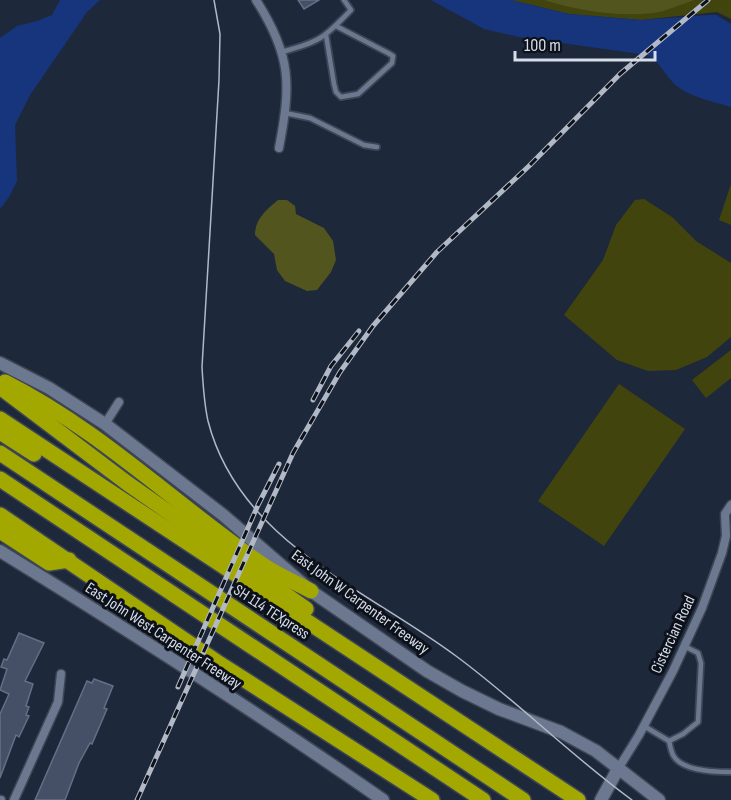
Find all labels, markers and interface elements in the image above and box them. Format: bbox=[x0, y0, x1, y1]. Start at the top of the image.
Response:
scale bar bbox=[515, 24, 654, 62]
text: 100 m bbox=[524, 35, 561, 56]
street label: East John W Carpenter Freeway bbox=[288, 546, 433, 659]
street label: East John West Carpenter Freeway bbox=[82, 579, 245, 694]
street label: SH 114 TEXpress bbox=[230, 581, 313, 644]
street label: Cistercian Road bbox=[647, 593, 700, 677]

